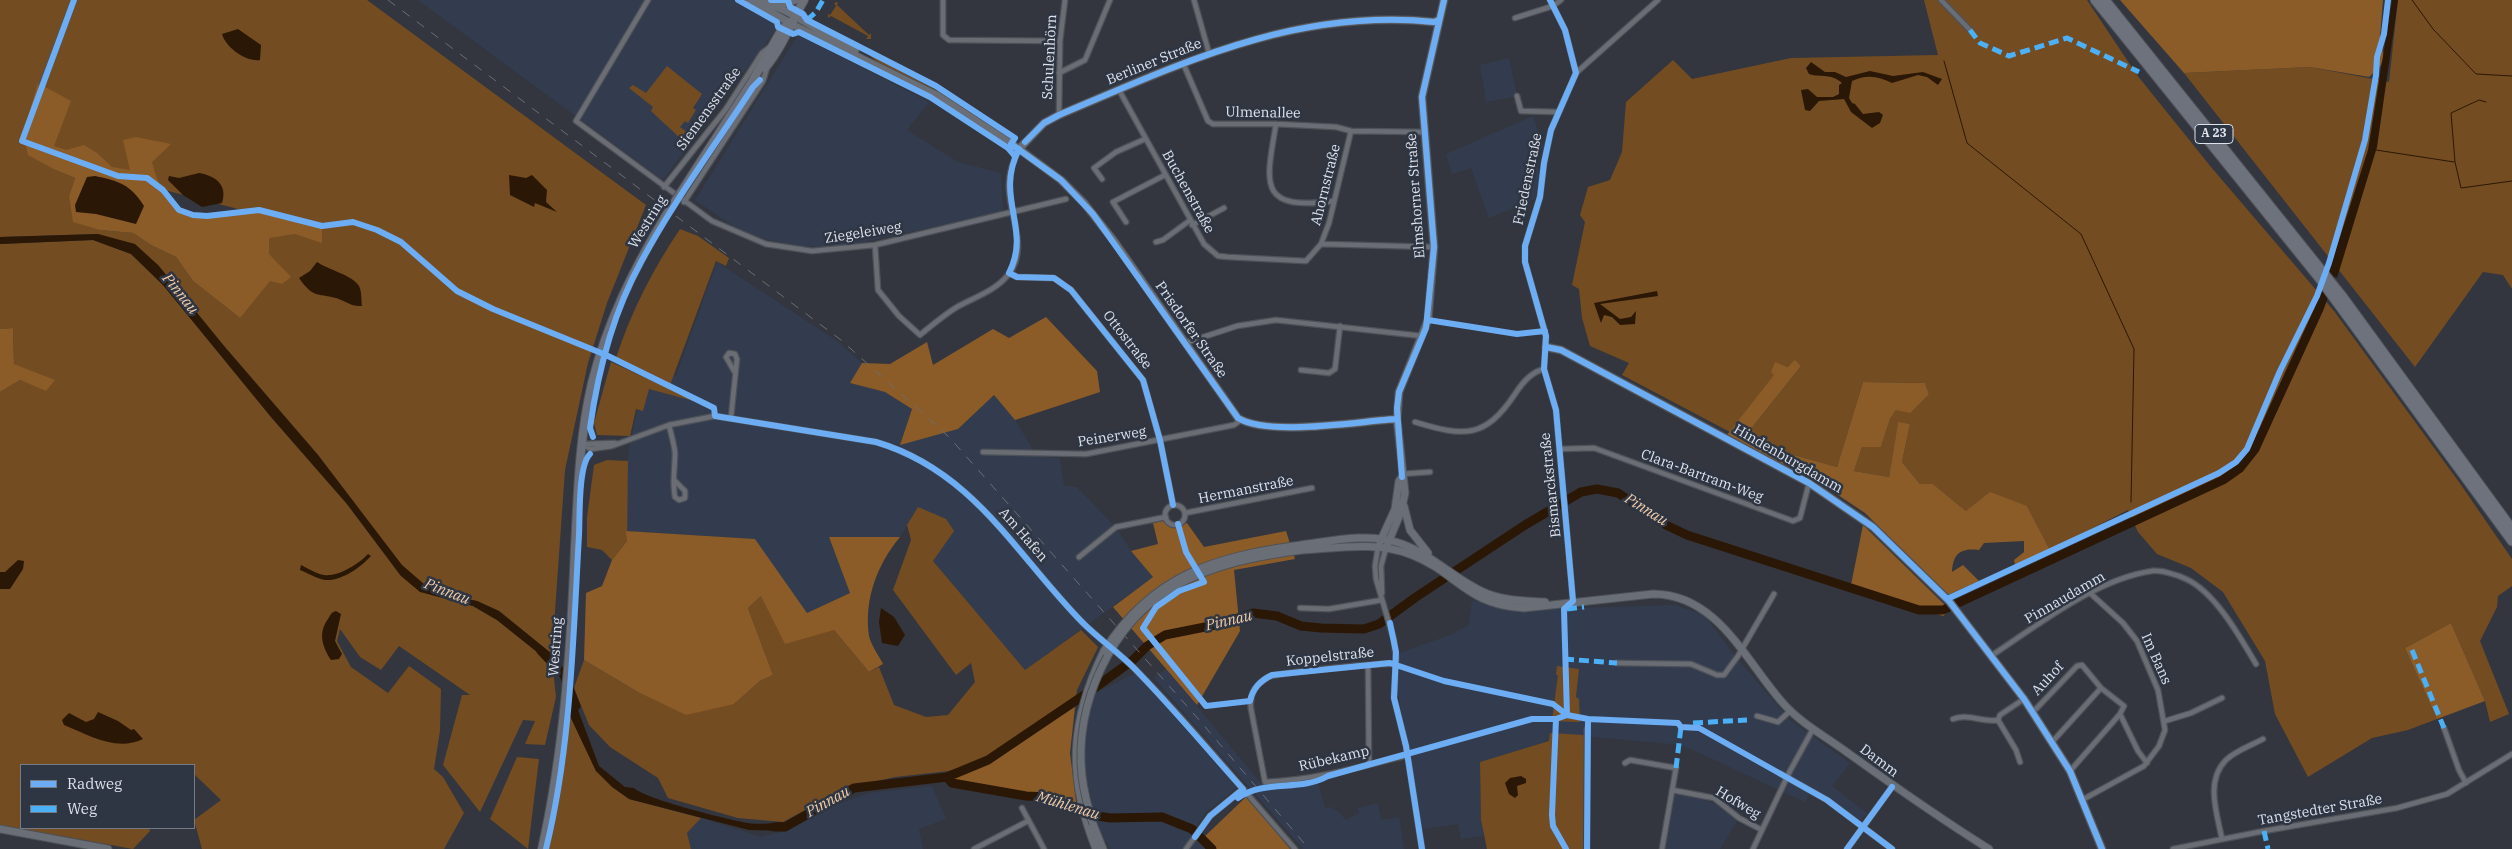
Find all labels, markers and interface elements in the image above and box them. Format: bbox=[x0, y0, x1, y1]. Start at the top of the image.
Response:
street label: Schulenhörn bbox=[1039, 14, 1061, 100]
street label: Berliner Straße bbox=[1104, 35, 1204, 89]
street label: Siemensstraße bbox=[673, 64, 745, 154]
street label: Ulmenallee bbox=[1225, 104, 1301, 122]
road number: A 23 bbox=[2195, 125, 2233, 144]
street label: Friedenstraße bbox=[1510, 131, 1546, 227]
street label: Elmshorner Straße bbox=[1403, 133, 1429, 259]
street label: Ahornstraße bbox=[1308, 143, 1344, 227]
street label: Buchenstraße bbox=[1158, 148, 1218, 236]
street label: Westring bbox=[625, 192, 671, 252]
street label: Ziegeleiweg bbox=[823, 219, 903, 247]
water label: Pinnau bbox=[158, 270, 202, 318]
street label: Prisdorfer Straße bbox=[1151, 278, 1231, 382]
street label: Ottostraße bbox=[1099, 307, 1155, 373]
street label: Hindenburgdamm bbox=[1731, 421, 1845, 497]
street label: Peinerweg bbox=[1076, 423, 1148, 451]
street label: Bismarckstraße bbox=[1537, 432, 1565, 538]
street label: Clara-Bartram-Weg bbox=[1639, 446, 1765, 506]
street label: Hermanstraße bbox=[1197, 473, 1295, 507]
water label: Pinnau bbox=[1621, 490, 1671, 530]
street label: Am Hafen bbox=[995, 505, 1051, 565]
street label: Pinnaudamm bbox=[2022, 568, 2108, 628]
water label: Pinnau bbox=[422, 575, 472, 609]
water label: Pinnau bbox=[1204, 607, 1254, 635]
street label: Westring bbox=[546, 617, 566, 677]
street label: Im Bans bbox=[2137, 631, 2175, 687]
street label: Koppelstraße bbox=[1285, 644, 1375, 670]
street label: Auhof bbox=[2028, 659, 2068, 699]
street label: Damm bbox=[1856, 741, 1902, 781]
street label: Rübekamp bbox=[1297, 743, 1371, 775]
legend bbox=[20, 764, 195, 829]
text: Radweg bbox=[67, 774, 122, 793]
water label: Pinnau bbox=[803, 783, 853, 821]
street label: Hofweg bbox=[1712, 783, 1764, 823]
water label: Mühlenau bbox=[1034, 788, 1102, 824]
street label: Tangstedter Straße bbox=[2256, 791, 2384, 829]
text: Weg bbox=[67, 799, 97, 818]

